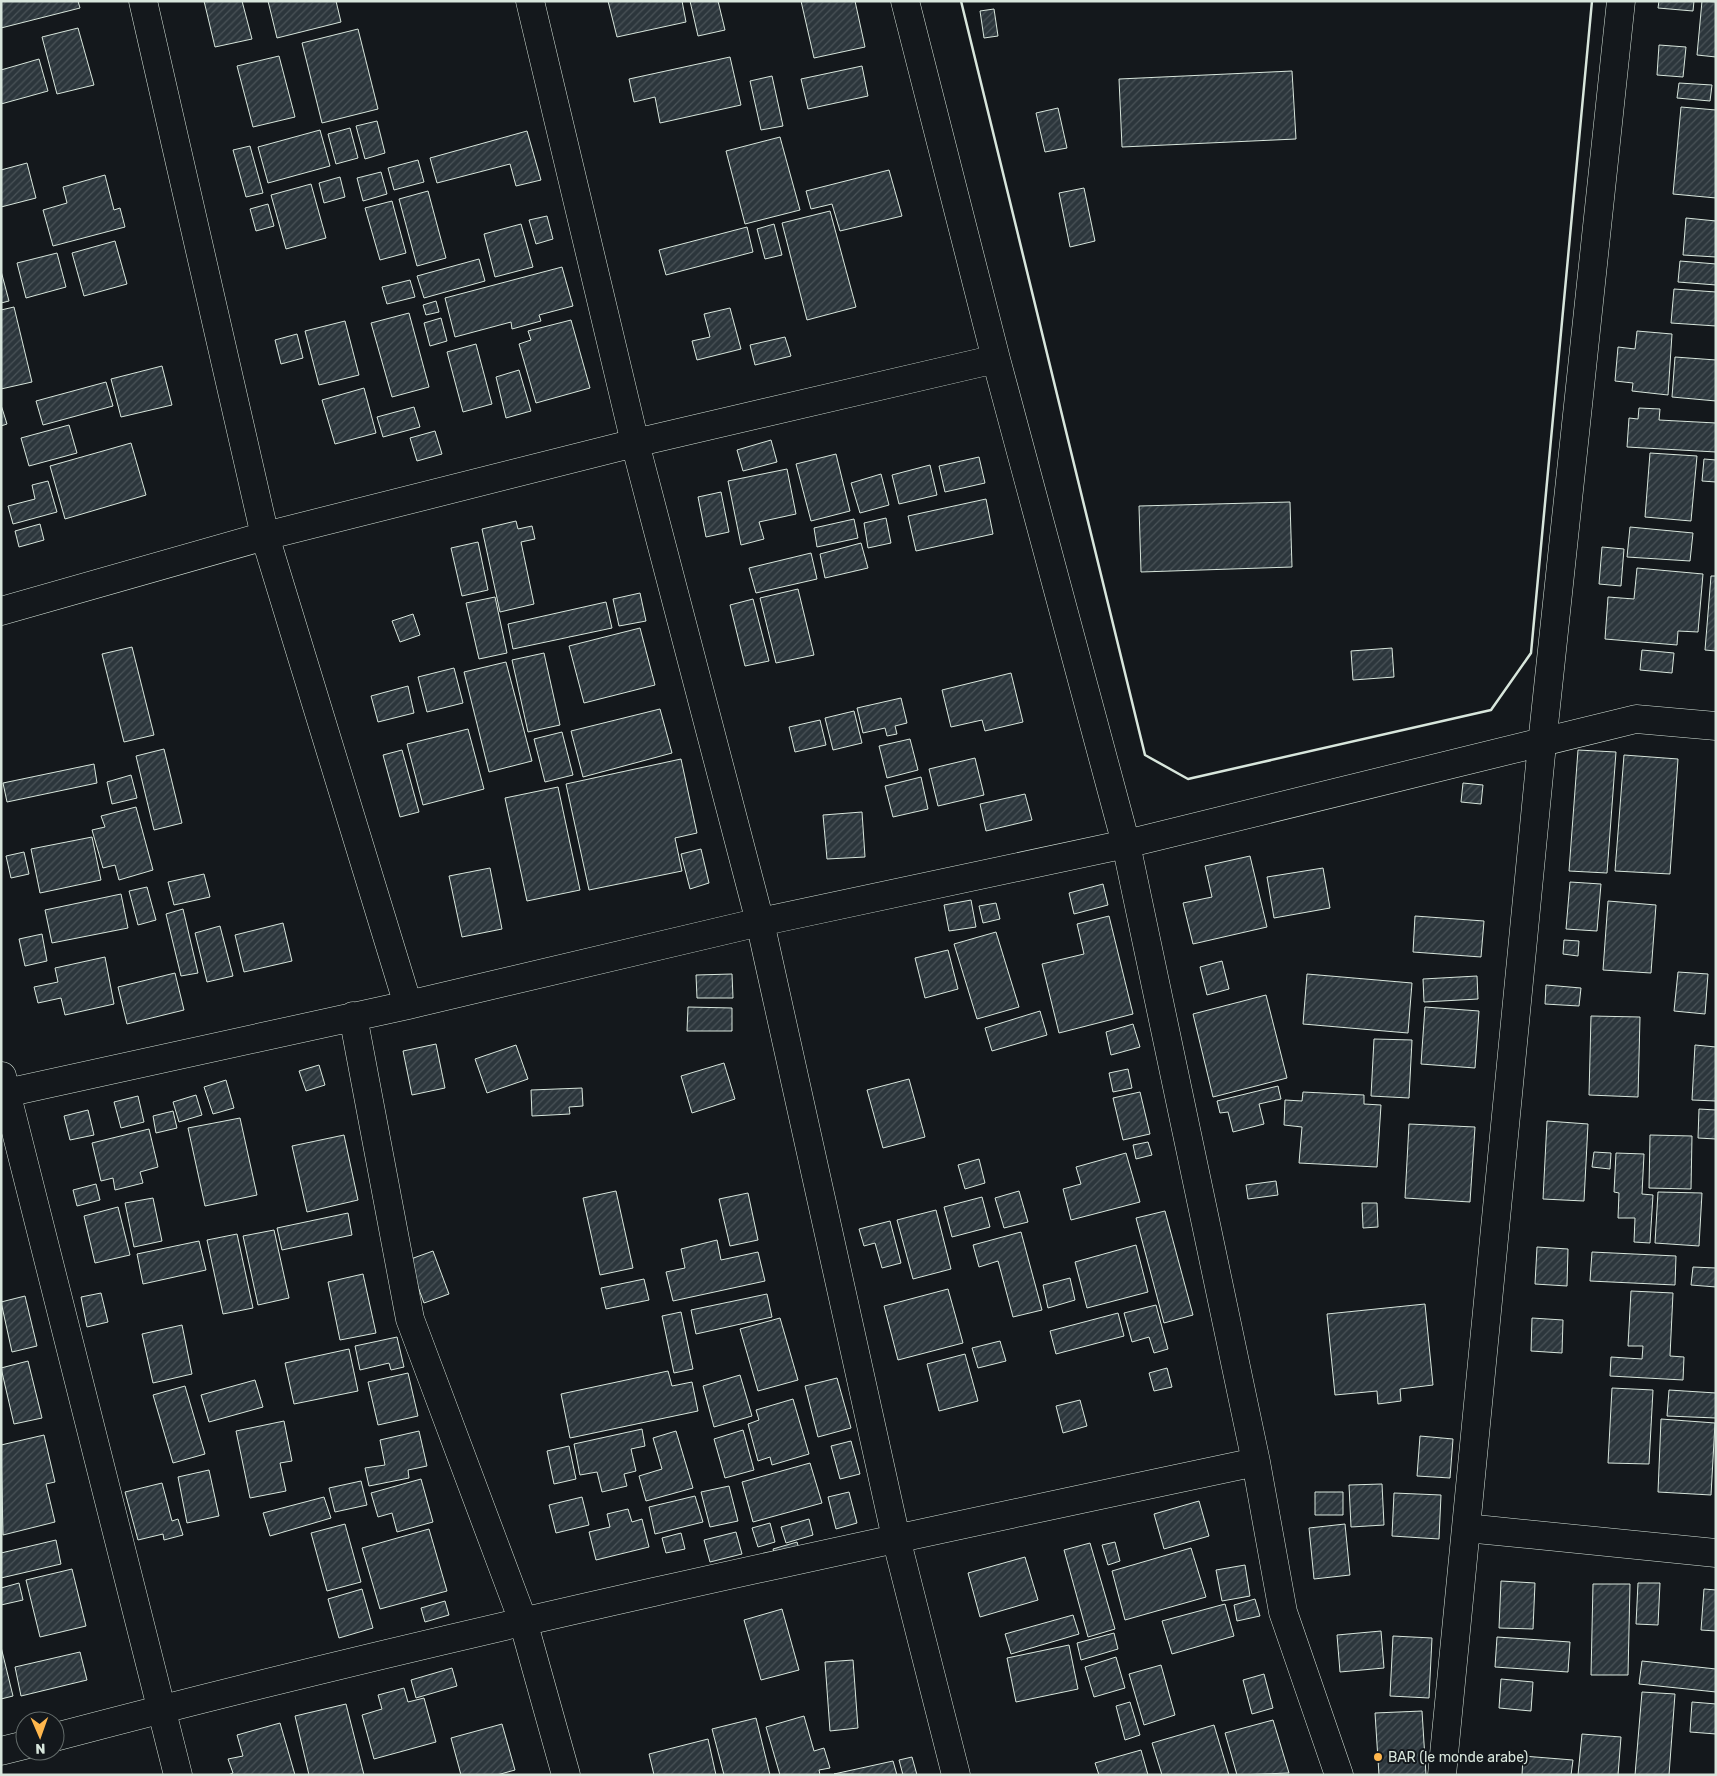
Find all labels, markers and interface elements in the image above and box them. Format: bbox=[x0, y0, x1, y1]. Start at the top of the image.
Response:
north arrow bbox=[15, 1711, 65, 1761]
text: N bbox=[35, 1740, 46, 1757]
place label: BAR (le monde arabe) bbox=[1388, 1749, 1528, 1766]
marker: BAR (le monde arabe) bbox=[1372, 1751, 1384, 1763]

